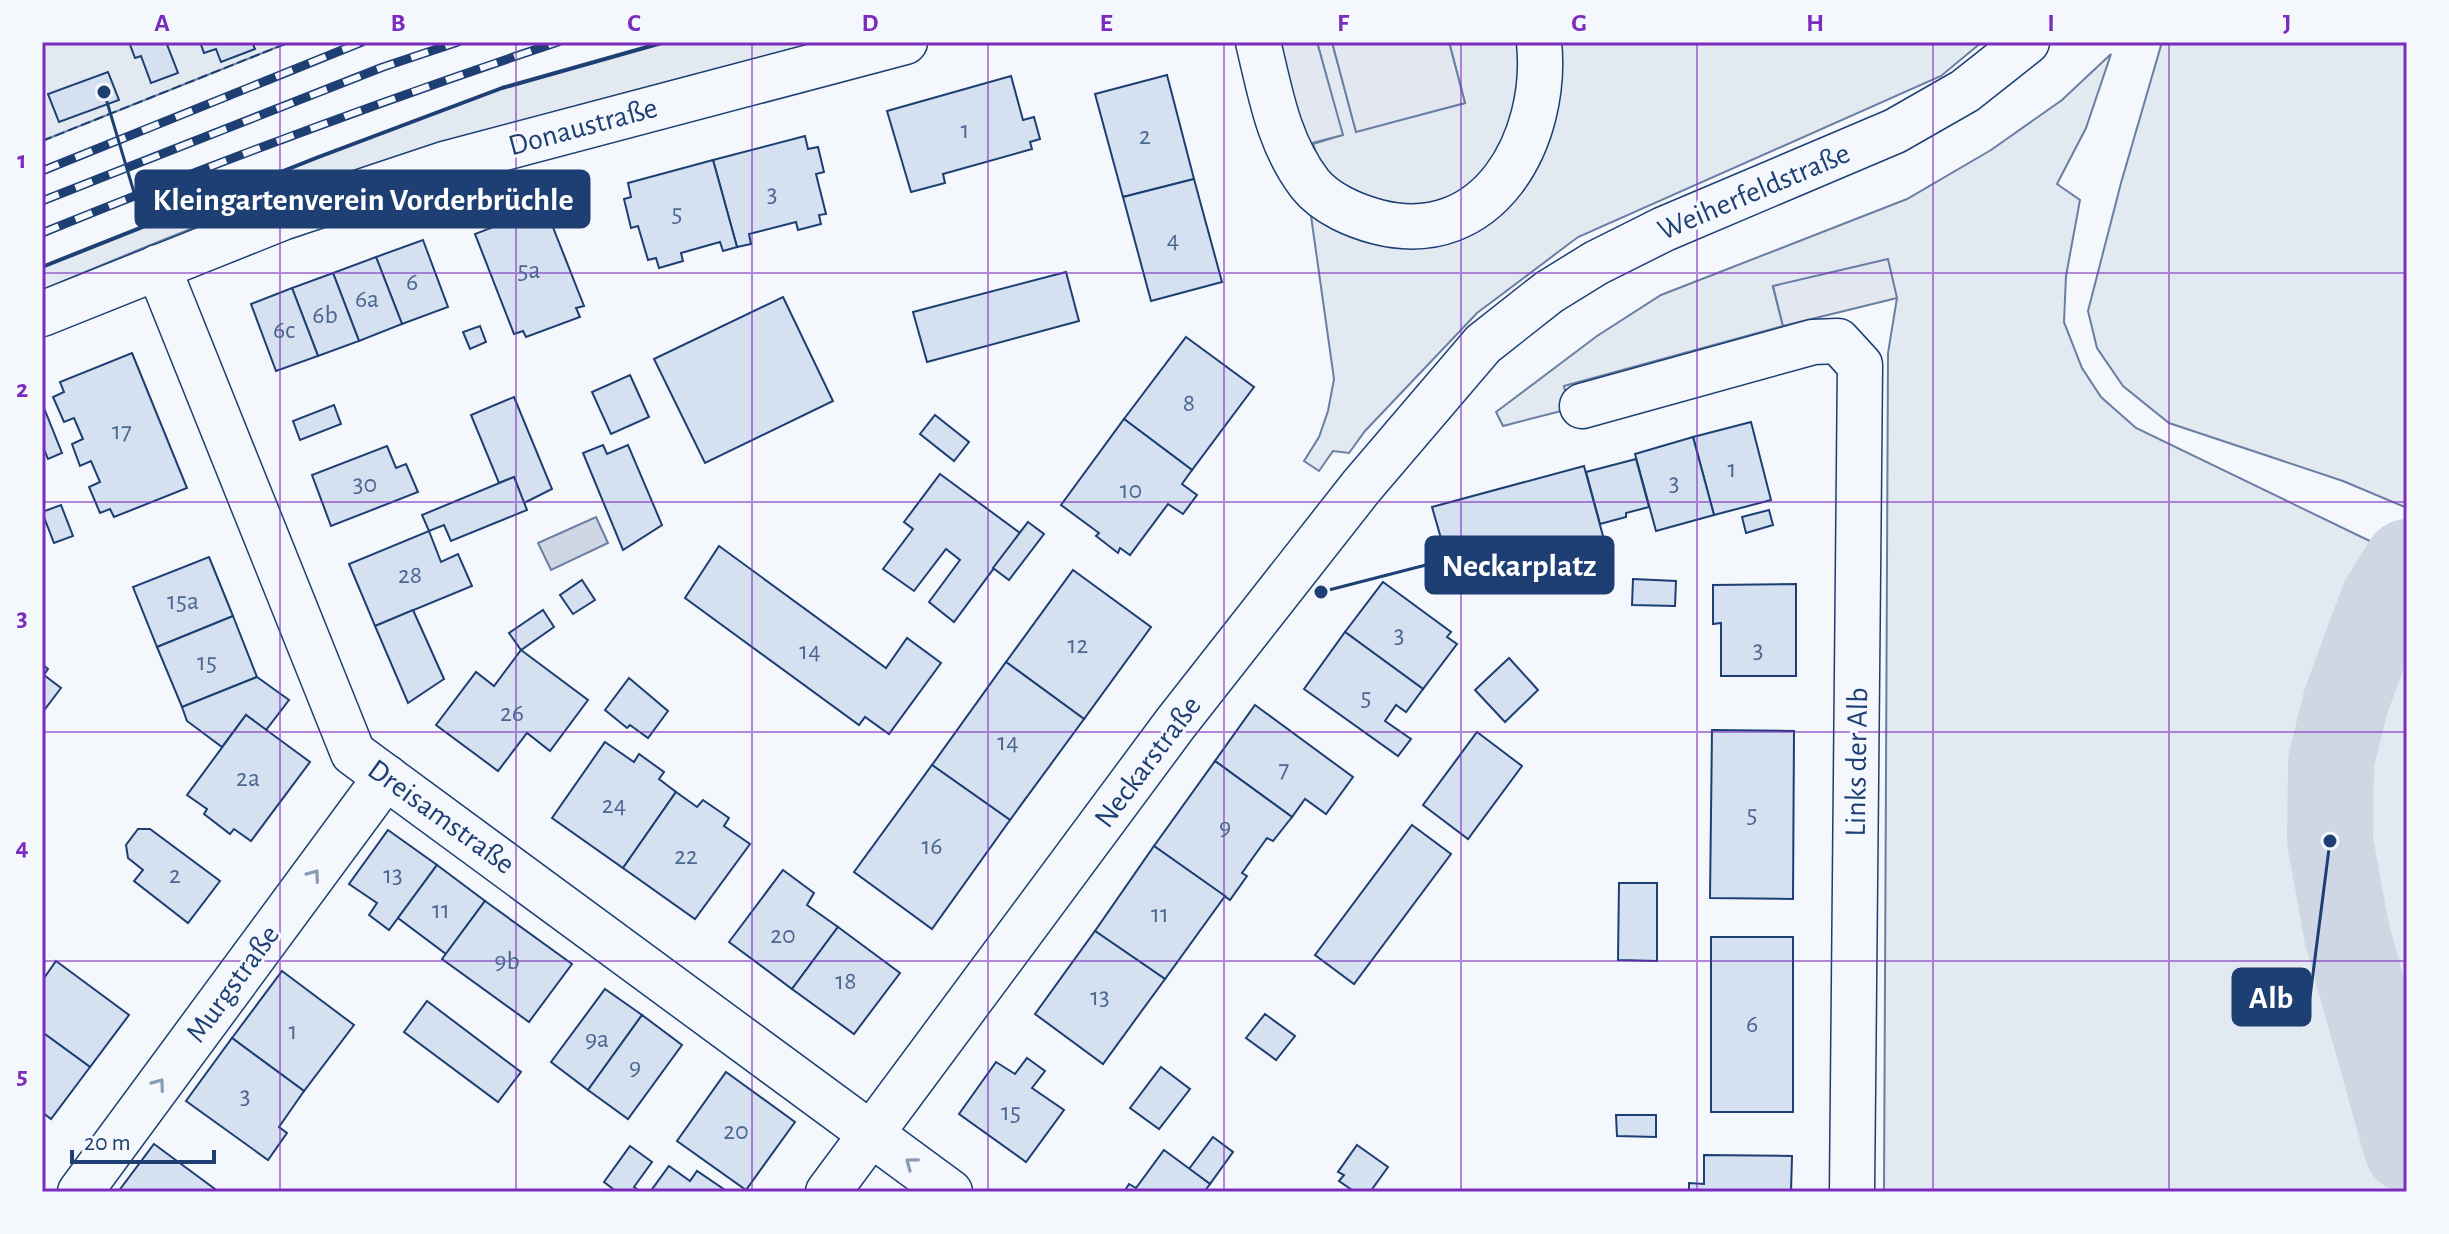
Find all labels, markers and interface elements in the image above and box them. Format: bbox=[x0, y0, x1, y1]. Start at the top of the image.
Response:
text: A bbox=[154, 10, 170, 36]
text: B bbox=[390, 10, 406, 36]
text: C bbox=[627, 10, 641, 36]
text: D bbox=[861, 10, 879, 36]
text: E bbox=[1099, 10, 1113, 36]
text: F bbox=[1337, 10, 1350, 36]
text: G bbox=[1571, 10, 1587, 36]
text: H bbox=[1806, 10, 1824, 36]
text: I bbox=[2047, 10, 2055, 36]
text: J bbox=[2283, 10, 2291, 36]
street label: Donaustraße bbox=[505, 93, 661, 161]
house number: 1 bbox=[961, 117, 969, 143]
house number: 2 bbox=[1139, 123, 1151, 149]
street label: Weiherfeldstraße bbox=[1654, 138, 1854, 246]
text: 1 bbox=[17, 147, 27, 173]
callout: Kleingartenverein Vorderbrüchle bbox=[136, 171, 589, 227]
house number: 3 bbox=[767, 181, 777, 207]
text: Kleingartenverein Vorderbrüchle bbox=[152, 184, 574, 216]
house number: 5 bbox=[672, 200, 682, 226]
house number: 4 bbox=[1167, 227, 1179, 253]
house number: 5a bbox=[518, 257, 540, 283]
house number: 6 bbox=[406, 269, 418, 295]
house number: 6a bbox=[355, 286, 379, 312]
house number: 6b bbox=[312, 302, 338, 328]
house number: 6c bbox=[273, 317, 295, 343]
text: 2 bbox=[16, 376, 28, 402]
house number: 8 bbox=[1183, 390, 1195, 416]
house number: 17 bbox=[112, 418, 132, 444]
house number: 1 bbox=[1728, 456, 1736, 482]
house number: 3 bbox=[1669, 470, 1679, 496]
house number: 30 bbox=[353, 471, 377, 497]
house number: 10 bbox=[1120, 477, 1142, 503]
callout: Neckarplatz bbox=[1426, 537, 1613, 593]
text: Neckarplatz bbox=[1441, 550, 1597, 582]
house number: 28 bbox=[398, 562, 422, 588]
house number: 15a bbox=[167, 588, 199, 614]
text: 3 bbox=[16, 605, 28, 631]
house number: 3 bbox=[1394, 622, 1404, 648]
house number: 12 bbox=[1068, 632, 1089, 658]
house number: 3 bbox=[1753, 637, 1763, 663]
house number: 14 bbox=[799, 638, 821, 664]
house number: 15 bbox=[197, 649, 217, 675]
house number: 5 bbox=[1361, 684, 1371, 710]
street label: Links der Alb bbox=[1841, 687, 1873, 837]
street label: Neckarstraße bbox=[1089, 691, 1207, 833]
house number: 26 bbox=[500, 700, 524, 726]
house number: 14 bbox=[997, 729, 1019, 755]
street label: Dreisamstraße bbox=[362, 754, 520, 880]
house number: 7 bbox=[1279, 756, 1290, 782]
house number: 2a bbox=[236, 765, 260, 791]
house number: 24 bbox=[602, 792, 626, 818]
house number: 5 bbox=[1747, 801, 1757, 827]
house number: 9 bbox=[1219, 814, 1231, 840]
house number: 16 bbox=[921, 833, 943, 859]
text: 4 bbox=[15, 834, 29, 860]
house number: 22 bbox=[674, 843, 698, 869]
house number: 2 bbox=[169, 862, 181, 888]
house number: 13 bbox=[383, 862, 403, 888]
one-way arrow bbox=[304, 869, 318, 884]
house number: 11 bbox=[432, 897, 450, 923]
house number: 11 bbox=[1151, 901, 1169, 927]
street label: Murgstraße bbox=[181, 920, 285, 1048]
house number: 20 bbox=[770, 922, 796, 948]
house number: 9b bbox=[494, 948, 520, 974]
house number: 18 bbox=[835, 968, 857, 994]
callout: Alb bbox=[2233, 969, 2310, 1025]
text: Alb bbox=[2249, 982, 2293, 1014]
house number: 13 bbox=[1090, 984, 1110, 1010]
house number: 6 bbox=[1746, 1011, 1758, 1037]
house number: 1 bbox=[289, 1018, 297, 1044]
house number: 9a bbox=[585, 1026, 609, 1052]
house number: 9 bbox=[629, 1054, 641, 1080]
text: 5 bbox=[16, 1063, 28, 1089]
one-way arrow bbox=[150, 1078, 164, 1093]
house number: 3 bbox=[240, 1083, 250, 1109]
house number: 15 bbox=[1001, 1099, 1021, 1125]
scale bar bbox=[72, 1114, 214, 1164]
house number: 20 bbox=[723, 1118, 749, 1144]
text: 20 m bbox=[84, 1131, 131, 1155]
one-way arrow bbox=[905, 1158, 920, 1172]

